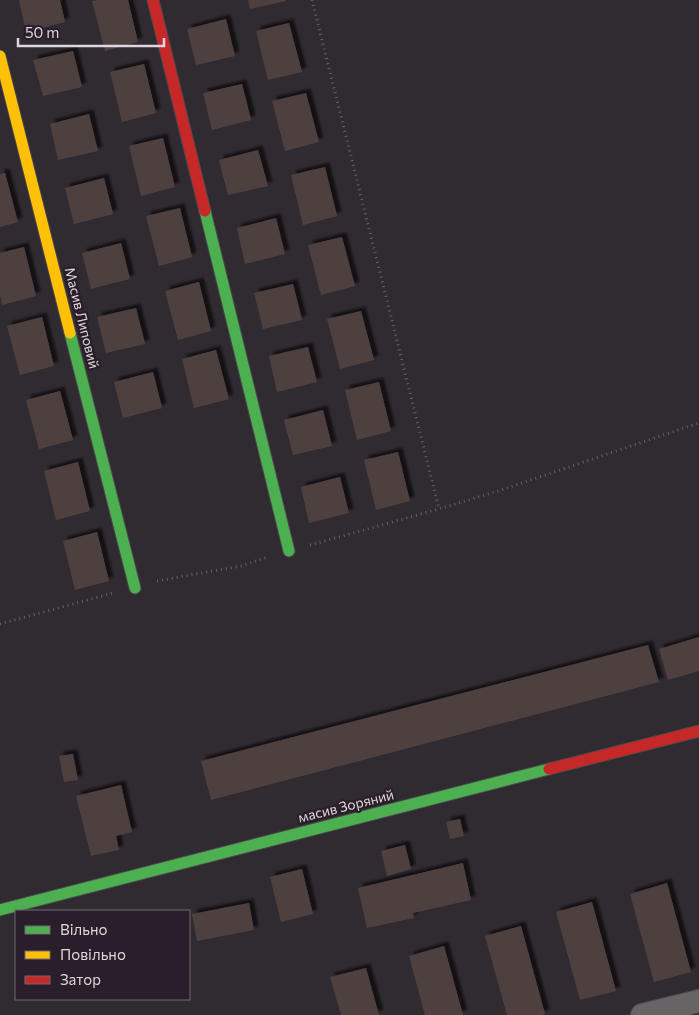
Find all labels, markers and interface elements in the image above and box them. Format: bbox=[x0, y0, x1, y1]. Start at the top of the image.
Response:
scale bar bbox=[18, 15, 164, 47]
text: 50 m bbox=[25, 23, 59, 41]
street label: Масив Липовий bbox=[62, 265, 103, 370]
street label: масив Зоряний bbox=[296, 785, 396, 826]
legend bbox=[15, 910, 190, 1000]
text: Вільно bbox=[60, 920, 107, 938]
text: Повільно bbox=[60, 945, 126, 963]
text: Затор bbox=[60, 970, 101, 988]

